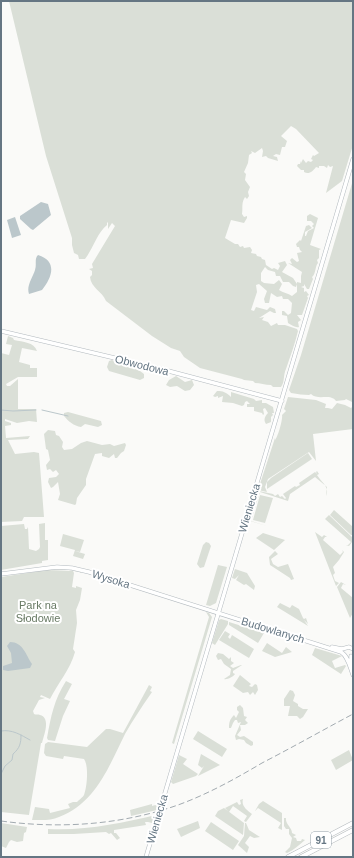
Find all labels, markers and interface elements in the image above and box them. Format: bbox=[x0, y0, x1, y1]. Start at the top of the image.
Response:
street label: Obwodowa bbox=[114, 353, 171, 378]
street label: Wieniecka bbox=[236, 481, 262, 534]
street label: Wysoka bbox=[91, 568, 132, 591]
park label: Park na Słodowie bbox=[16, 599, 60, 624]
street label: Budowlanych bbox=[240, 615, 306, 645]
street label: Wieniecka bbox=[144, 792, 170, 845]
road number: 91 bbox=[311, 832, 331, 848]

